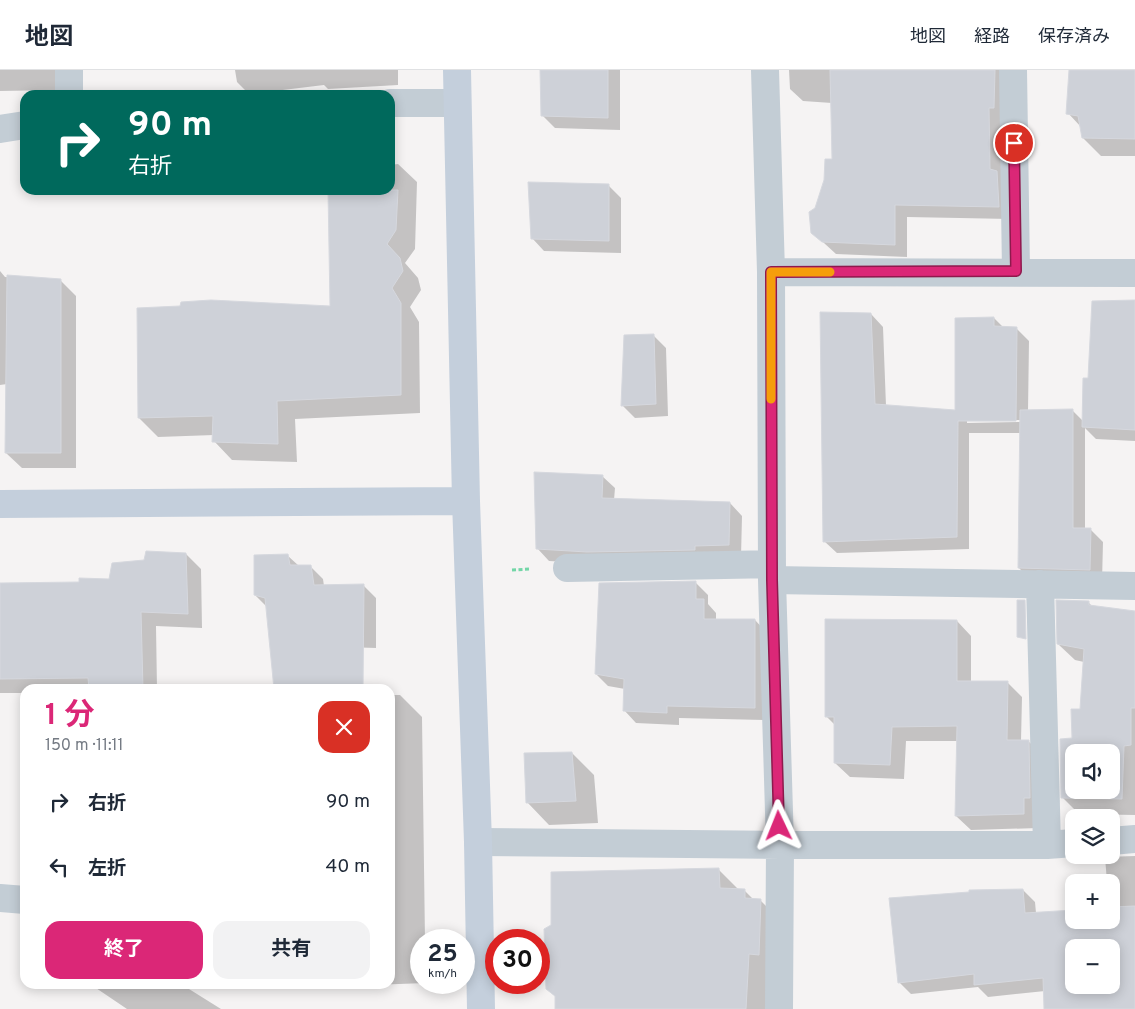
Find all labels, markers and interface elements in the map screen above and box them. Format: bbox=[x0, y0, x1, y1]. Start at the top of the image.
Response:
text: 地図 bbox=[25, 23, 73, 53]
text: 地図 bbox=[910, 26, 946, 49]
text: 経路 bbox=[974, 26, 1010, 49]
text: 保存済み bbox=[1038, 26, 1110, 49]
text: 90 m bbox=[128, 104, 212, 148]
icon: right bbox=[45, 110, 110, 175]
pin bbox=[993, 122, 1035, 164]
icon: arrive bbox=[1000, 129, 1028, 157]
text: 右折 bbox=[128, 154, 172, 181]
text: 1 分 bbox=[45, 698, 95, 735]
button: close bbox=[318, 701, 370, 753]
text: 150 m · 11:11 bbox=[45, 736, 123, 756]
map controls bbox=[1065, 744, 1120, 994]
button: sound bbox=[1065, 744, 1120, 799]
icon: right bbox=[45, 788, 73, 816]
text: 90 m bbox=[326, 790, 370, 814]
text: 右折 bbox=[88, 792, 126, 816]
position arrow bbox=[752, 799, 804, 851]
button: layers bbox=[1065, 809, 1120, 864]
icon: left bbox=[45, 853, 73, 881]
text: 40 m bbox=[325, 855, 370, 879]
text: 左折 bbox=[88, 857, 126, 881]
button: + bbox=[1065, 874, 1120, 929]
button: 終了 bbox=[45, 921, 203, 979]
button: 共有 bbox=[213, 921, 370, 979]
speed limit sign: 30 bbox=[485, 929, 550, 994]
text: 25 bbox=[427, 939, 458, 971]
button: − bbox=[1065, 939, 1120, 994]
text: km/h bbox=[428, 966, 457, 982]

